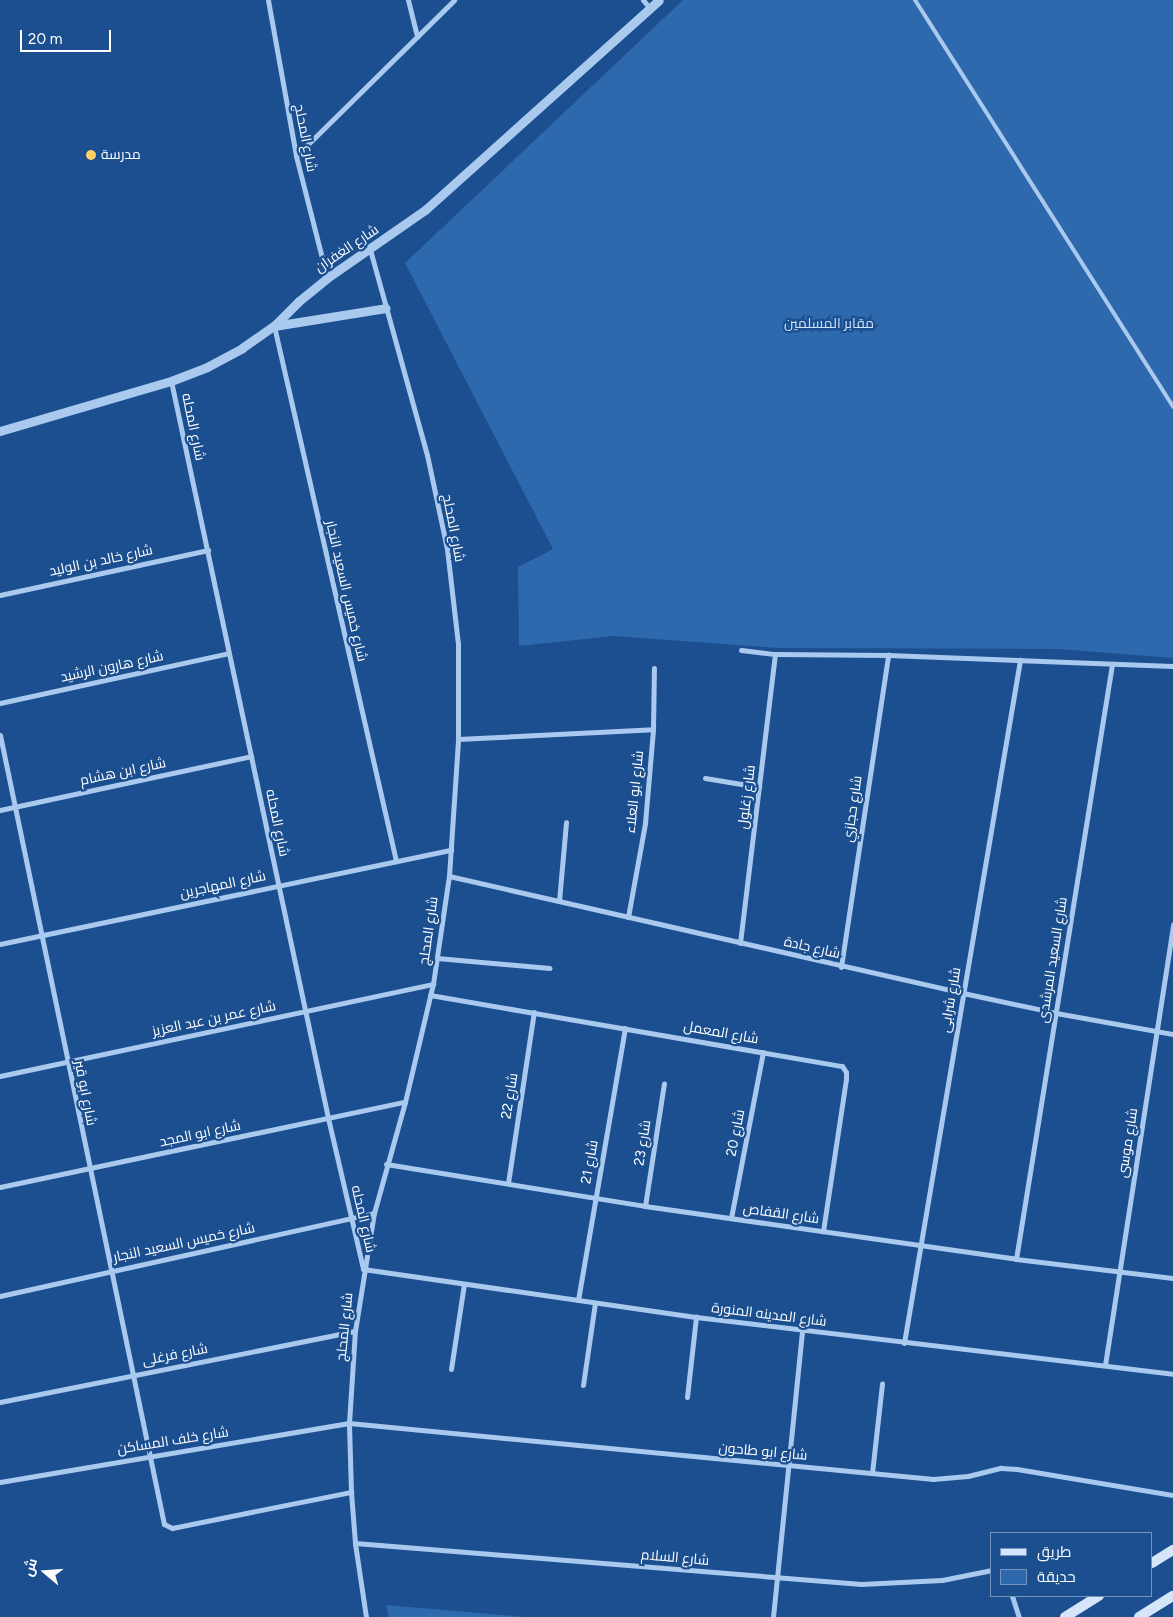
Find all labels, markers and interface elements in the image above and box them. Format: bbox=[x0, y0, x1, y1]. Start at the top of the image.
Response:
scale bar bbox=[22, 20, 114, 52]
text: 20 m bbox=[28, 30, 62, 48]
street label: شارع المحلج bbox=[290, 102, 320, 174]
place label: مدرسة bbox=[101, 147, 141, 163]
marker: مدرسة bbox=[85, 149, 97, 161]
street label: شارع الغفران bbox=[312, 222, 382, 276]
park label: مقابر المسلمين bbox=[784, 316, 874, 332]
street label: شارع المحله bbox=[178, 392, 208, 462]
street label: شارع المحلج bbox=[438, 492, 468, 564]
street label: شارع خميس السعيد النجار bbox=[322, 519, 370, 663]
street label: شارع خالد بن الوليد bbox=[48, 542, 154, 580]
street label: شارع هارون الرشيد bbox=[59, 648, 165, 686]
street label: شارع ابو العلاء bbox=[622, 750, 648, 834]
street label: شارع ابن هشام bbox=[79, 755, 167, 789]
street label: شارع زغلول bbox=[735, 764, 759, 830]
street label: شارع حجازي bbox=[840, 775, 866, 843]
street label: شارع المحله bbox=[262, 788, 292, 858]
street label: شارع المهاجرين bbox=[178, 868, 268, 902]
street label: شارع المحلج bbox=[416, 896, 442, 966]
street label: شارع السعيد المرشدى bbox=[1035, 896, 1071, 1024]
street label: شارع جادة bbox=[782, 933, 842, 963]
street label: شارع شرابى bbox=[937, 966, 965, 1034]
street label: شارع عمر بن عبد العزيز bbox=[151, 998, 277, 1040]
street label: شارع المعمل bbox=[682, 1018, 760, 1048]
street label: شارع ابو قير bbox=[70, 1059, 100, 1127]
street label: شارع 22 bbox=[498, 1072, 522, 1120]
street label: شارع موسى bbox=[1114, 1107, 1142, 1179]
street label: شارع 20 bbox=[723, 1108, 749, 1158]
street label: شارع ابو المجد bbox=[158, 1117, 242, 1151]
street label: شارع 23 bbox=[631, 1119, 655, 1167]
street label: شارع 21 bbox=[578, 1139, 602, 1185]
street label: شارع المحله bbox=[347, 1184, 379, 1254]
street label: شارع القفاص bbox=[742, 1200, 820, 1228]
street label: شارع خميس السعيد النجار bbox=[112, 1220, 256, 1266]
street label: شارع المحلج bbox=[333, 1292, 357, 1362]
street label: شارع المدينه المنورة bbox=[711, 1300, 827, 1330]
street label: شارع فرغلى bbox=[141, 1340, 209, 1370]
street label: شارع خلف المساكن bbox=[116, 1424, 230, 1458]
street label: شارع ابو طاحون bbox=[718, 1440, 808, 1464]
legend bbox=[990, 1532, 1153, 1597]
text: طريق bbox=[1037, 1543, 1071, 1561]
north arrow bbox=[20, 1547, 70, 1597]
street label: شارع السلام bbox=[640, 1547, 710, 1569]
text: ش bbox=[19, 1556, 41, 1578]
text: حديقة bbox=[1037, 1568, 1076, 1586]

